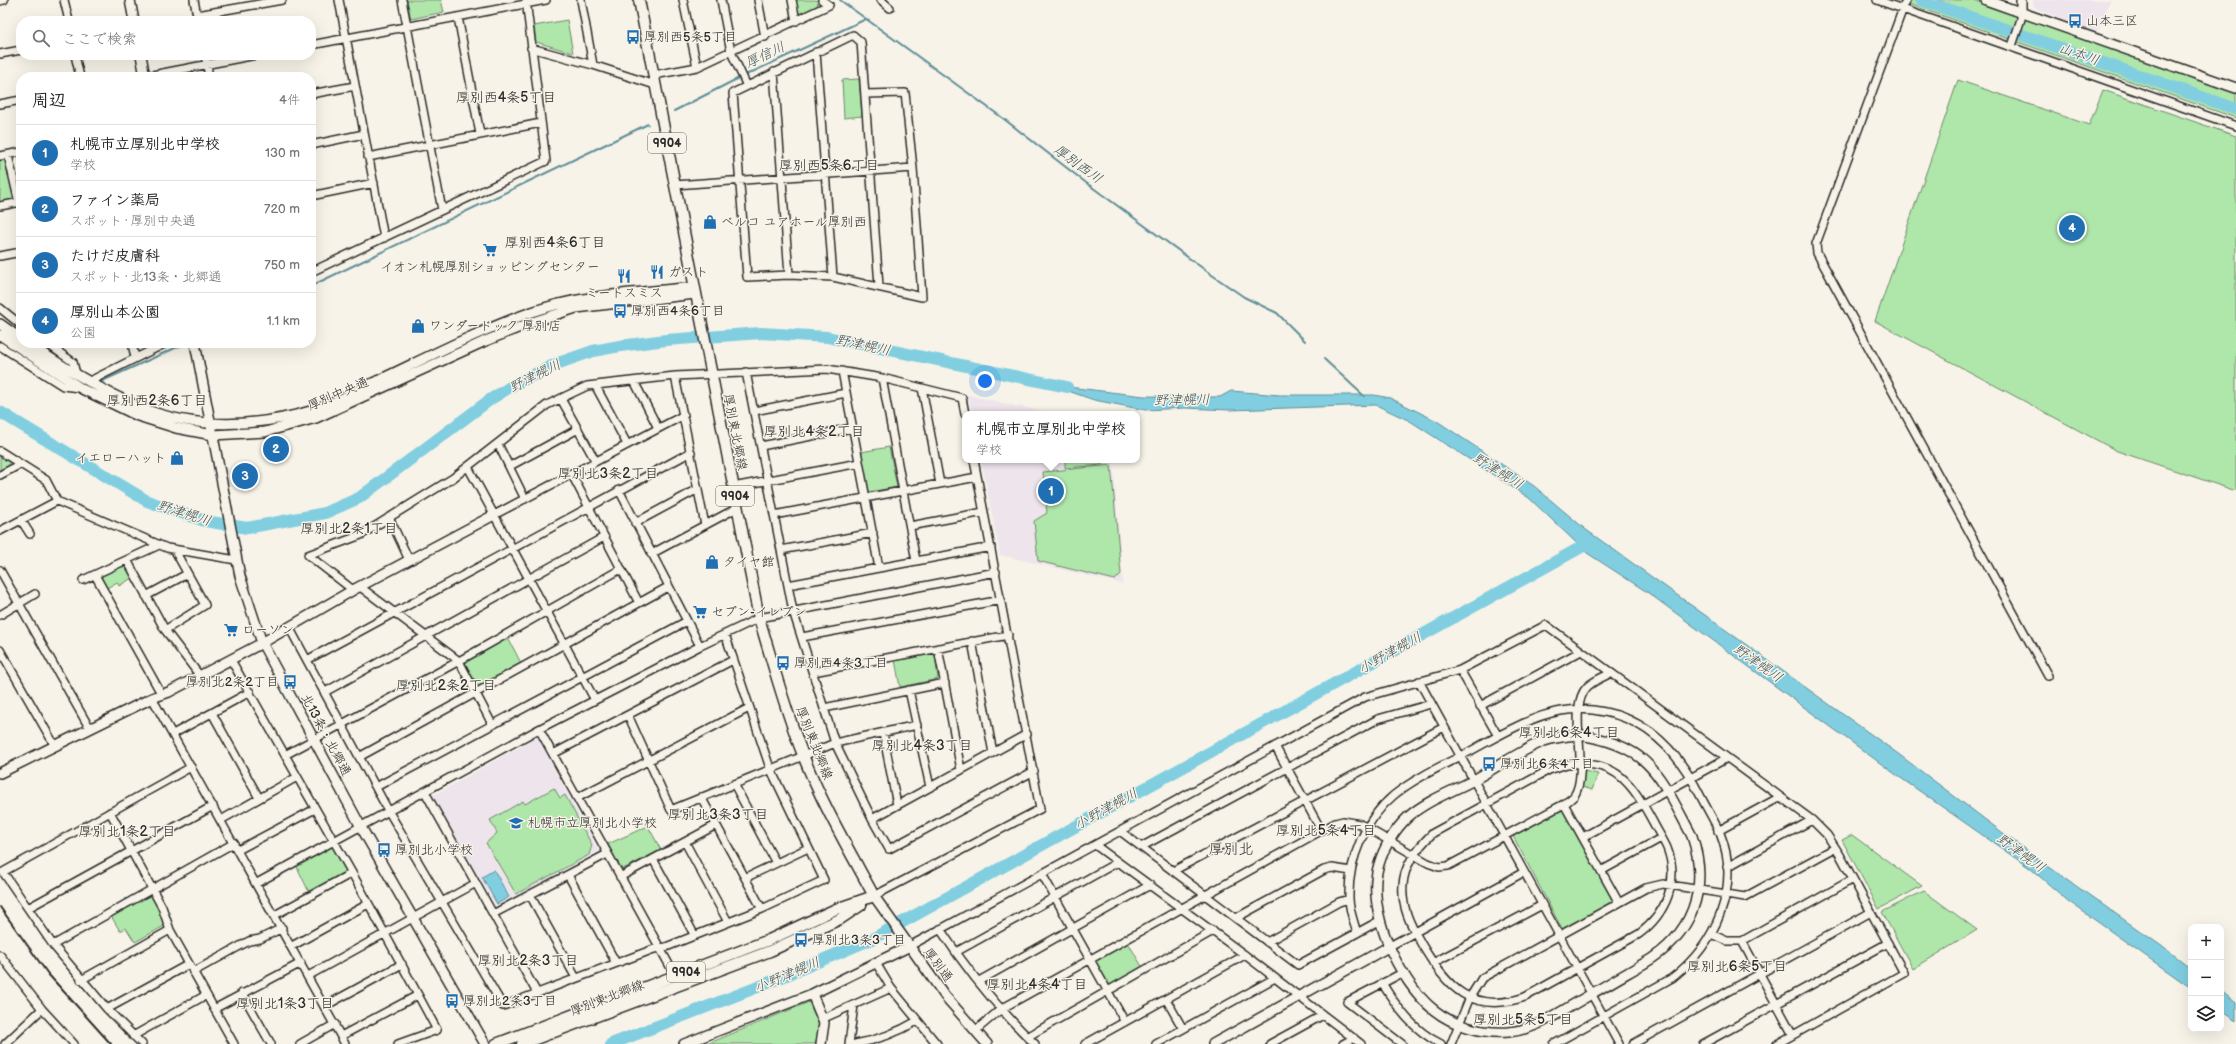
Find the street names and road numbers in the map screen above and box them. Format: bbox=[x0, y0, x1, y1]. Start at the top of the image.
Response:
road number: 9904 bbox=[648, 133, 686, 153]
street label: 厚別中央通 bbox=[305, 374, 371, 414]
street label: 厚別東北郷線 bbox=[720, 392, 750, 473]
road number: 9904 bbox=[716, 486, 754, 506]
street label: 北13条・北郷通 bbox=[298, 691, 354, 779]
street label: 厚別東北郷線 bbox=[792, 704, 836, 783]
street label: 厚別通 bbox=[920, 945, 956, 985]
road number: 9904 bbox=[667, 962, 705, 982]
street label: 厚別東北郷線 bbox=[568, 976, 647, 1019]

